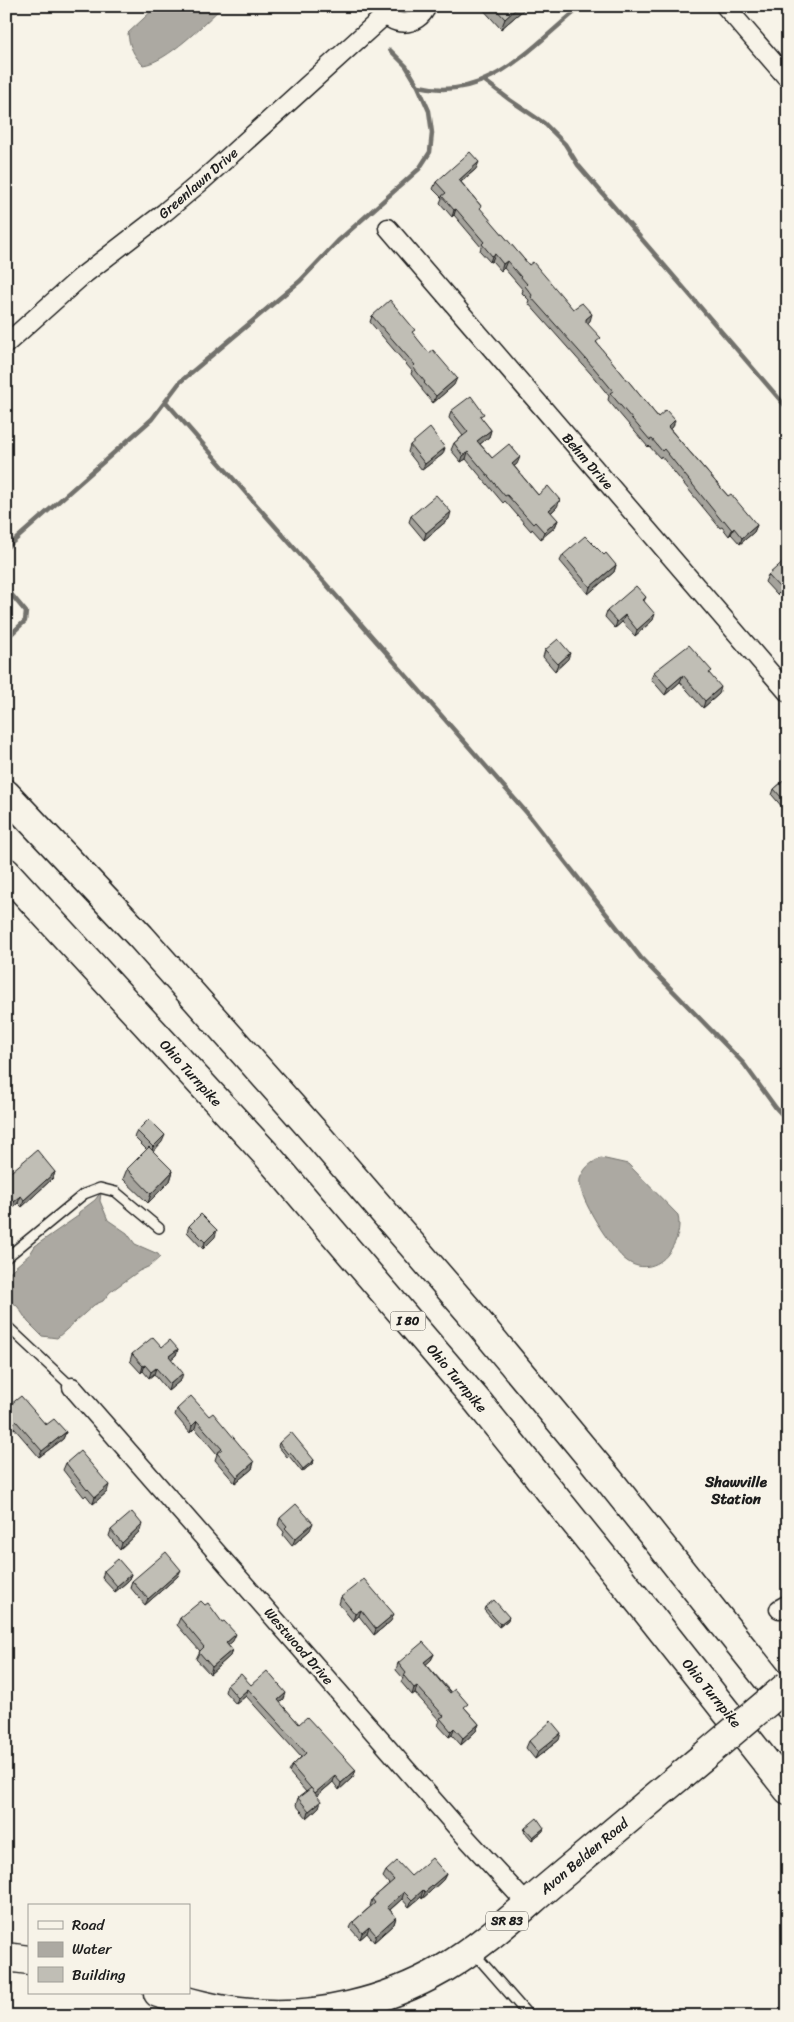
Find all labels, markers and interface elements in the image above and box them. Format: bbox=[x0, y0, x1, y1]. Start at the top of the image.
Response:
street label: Greenlawn Drive bbox=[152, 141, 244, 226]
street label: Behm Drive bbox=[556, 427, 620, 496]
street label: Ohio Turnpike bbox=[153, 1034, 228, 1113]
road number: I 80 bbox=[390, 1312, 426, 1330]
street label: Ohio Turnpike bbox=[420, 1338, 493, 1419]
district label: Shawville Station bbox=[704, 1469, 768, 1512]
street label: Westwood Drive bbox=[257, 1602, 340, 1691]
street label: Ohio Turnpike bbox=[675, 1653, 748, 1734]
street label: Avon Belden Road bbox=[534, 1811, 635, 1902]
legend bbox=[28, 1904, 190, 1994]
text: Road bbox=[72, 1912, 105, 1938]
road number: SR 83 bbox=[486, 1912, 528, 1930]
text: Water bbox=[72, 1936, 112, 1962]
text: Building bbox=[72, 1962, 126, 1988]

